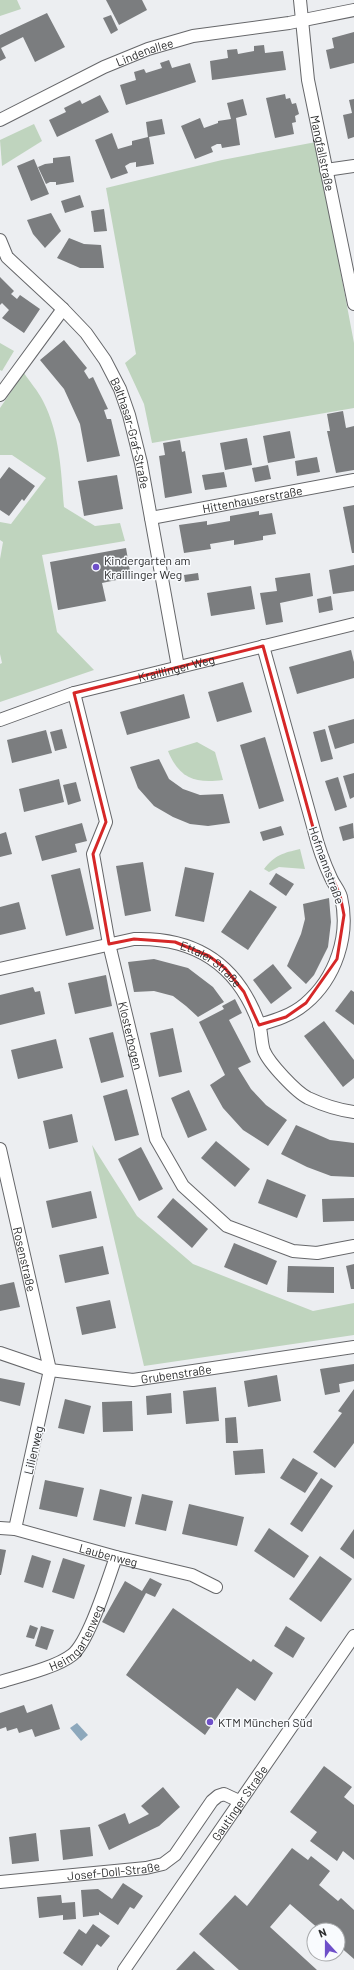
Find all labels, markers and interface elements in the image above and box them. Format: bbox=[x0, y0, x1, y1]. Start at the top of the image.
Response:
street label: Lindenallee bbox=[114, 35, 175, 68]
street label: Mangfallstraße bbox=[308, 114, 338, 192]
street label: Balthasar-Graf-Straße bbox=[108, 375, 153, 490]
street label: Hittenhauserstraße bbox=[201, 483, 304, 515]
place label: Kindergarten am Kraillinger Weg bbox=[104, 553, 191, 581]
marker: Kindergarten am Kraillinger Weg bbox=[91, 562, 101, 572]
street label: Kraillinger Weg bbox=[136, 652, 216, 684]
street label: Hofmannstraße bbox=[307, 824, 347, 906]
street label: Ettaler Straße bbox=[179, 938, 245, 990]
street label: Klosterbogen bbox=[116, 1000, 146, 1071]
street label: Rosenstraße bbox=[11, 1225, 39, 1293]
street label: Grubenstraße bbox=[140, 1361, 212, 1386]
street label: Lilienweg bbox=[21, 1424, 45, 1476]
street label: Laubenweg bbox=[78, 1540, 139, 1569]
street label: Heimgartenweg bbox=[47, 1603, 106, 1673]
place label: KTM München Süd bbox=[218, 1715, 313, 1729]
marker: KTM München Süd bbox=[205, 1717, 215, 1727]
street label: Gautinger Straße bbox=[208, 1762, 270, 1843]
street label: Josef-Doll-Straße bbox=[66, 1858, 161, 1883]
north arrow bbox=[306, 1922, 346, 1962]
text: N bbox=[316, 1925, 328, 1940]

